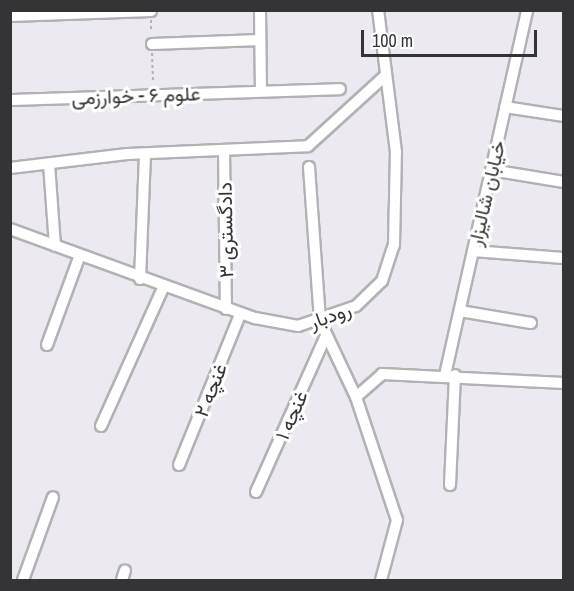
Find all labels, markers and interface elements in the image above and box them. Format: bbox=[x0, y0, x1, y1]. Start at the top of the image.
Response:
scale bar bbox=[364, 18, 540, 56]
text: 100 m bbox=[372, 28, 413, 53]
street label: علوم ۶ - خوارزمی bbox=[71, 81, 201, 109]
street label: خیابان شالیزار bbox=[462, 138, 510, 248]
street label: دادگستری ۳ bbox=[212, 182, 238, 278]
street label: رودبار bbox=[306, 296, 354, 334]
street label: غنچه ۲ bbox=[188, 359, 232, 421]
street label: غنچه ۱ bbox=[270, 387, 312, 443]

